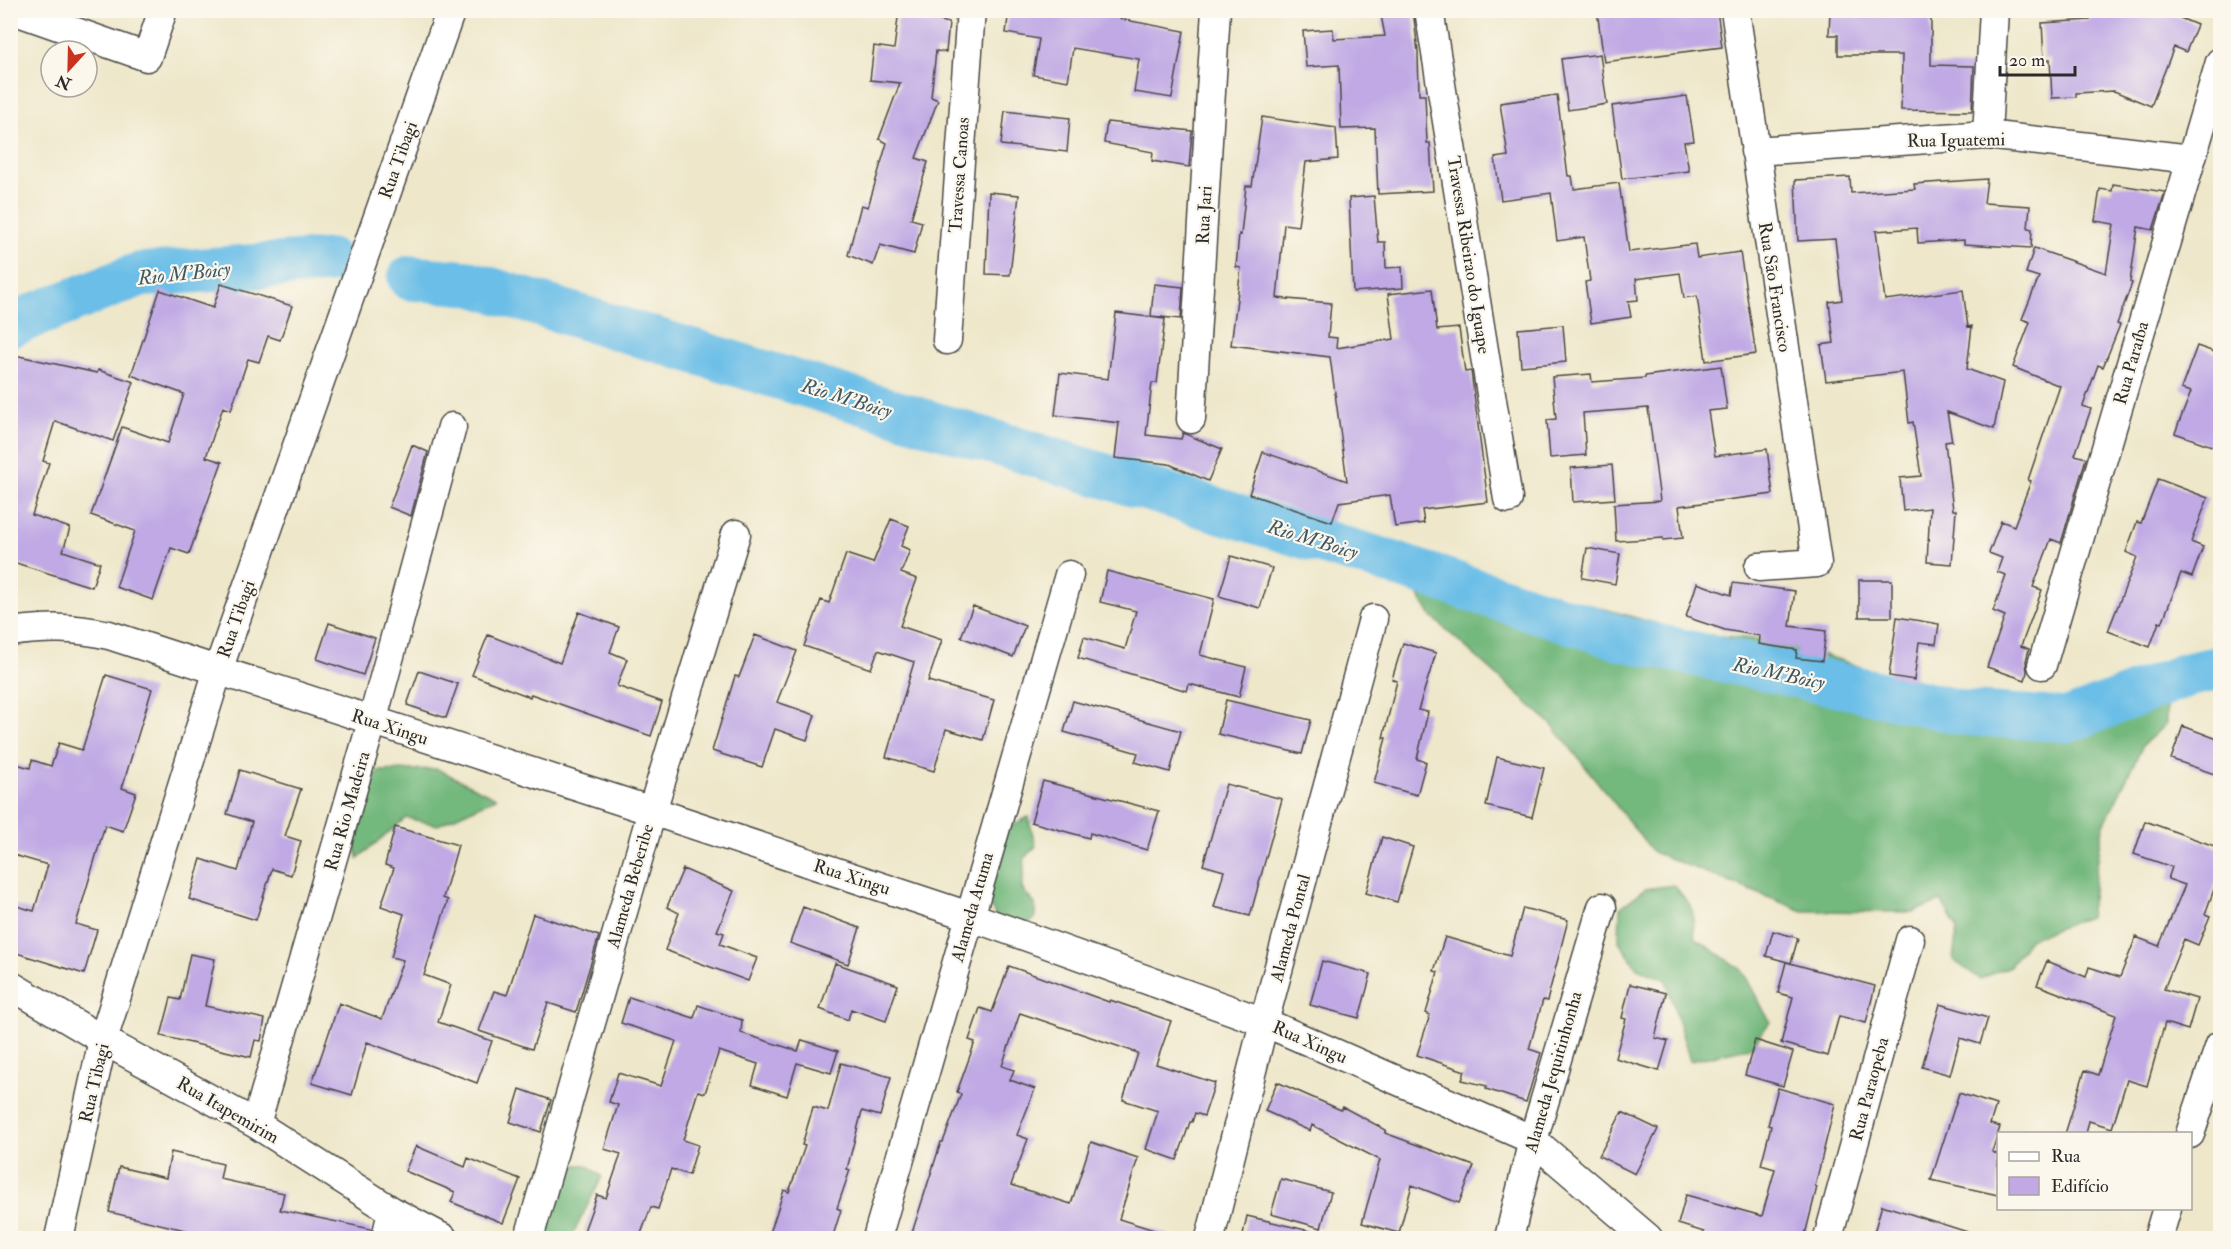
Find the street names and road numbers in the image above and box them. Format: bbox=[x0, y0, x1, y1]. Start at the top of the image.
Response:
street label: Travessa Canoas bbox=[944, 116, 975, 234]
street label: Rua Tibagi bbox=[374, 118, 423, 202]
street label: Rua Iguatemi bbox=[1907, 128, 2006, 153]
street label: Travessa Ribeirao do Iguape bbox=[1441, 154, 1496, 356]
street label: Rua Jari bbox=[1191, 185, 1218, 245]
street label: Rua São Francisco bbox=[1753, 220, 1796, 354]
street label: Rua Paraíba bbox=[2109, 318, 2155, 408]
street label: Rua Tibagi bbox=[212, 577, 261, 661]
street label: Rua Xingu bbox=[348, 704, 431, 751]
street label: Rua Rio Madeira bbox=[319, 748, 376, 874]
street label: Alameda Beberibe bbox=[601, 821, 659, 952]
street label: Alameda Atuma bbox=[946, 849, 999, 966]
street label: Rua Xingu bbox=[810, 854, 893, 901]
street label: Alameda Pontal bbox=[1265, 871, 1316, 986]
street label: Alameda Jequitinhonha bbox=[1519, 988, 1588, 1157]
street label: Rua Xingu bbox=[1269, 1016, 1351, 1069]
street label: Rua Paraopeba bbox=[1845, 1034, 1895, 1143]
street label: Rua Tibagi bbox=[74, 1041, 115, 1125]
street label: Rua Itapemirim bbox=[173, 1072, 283, 1149]

